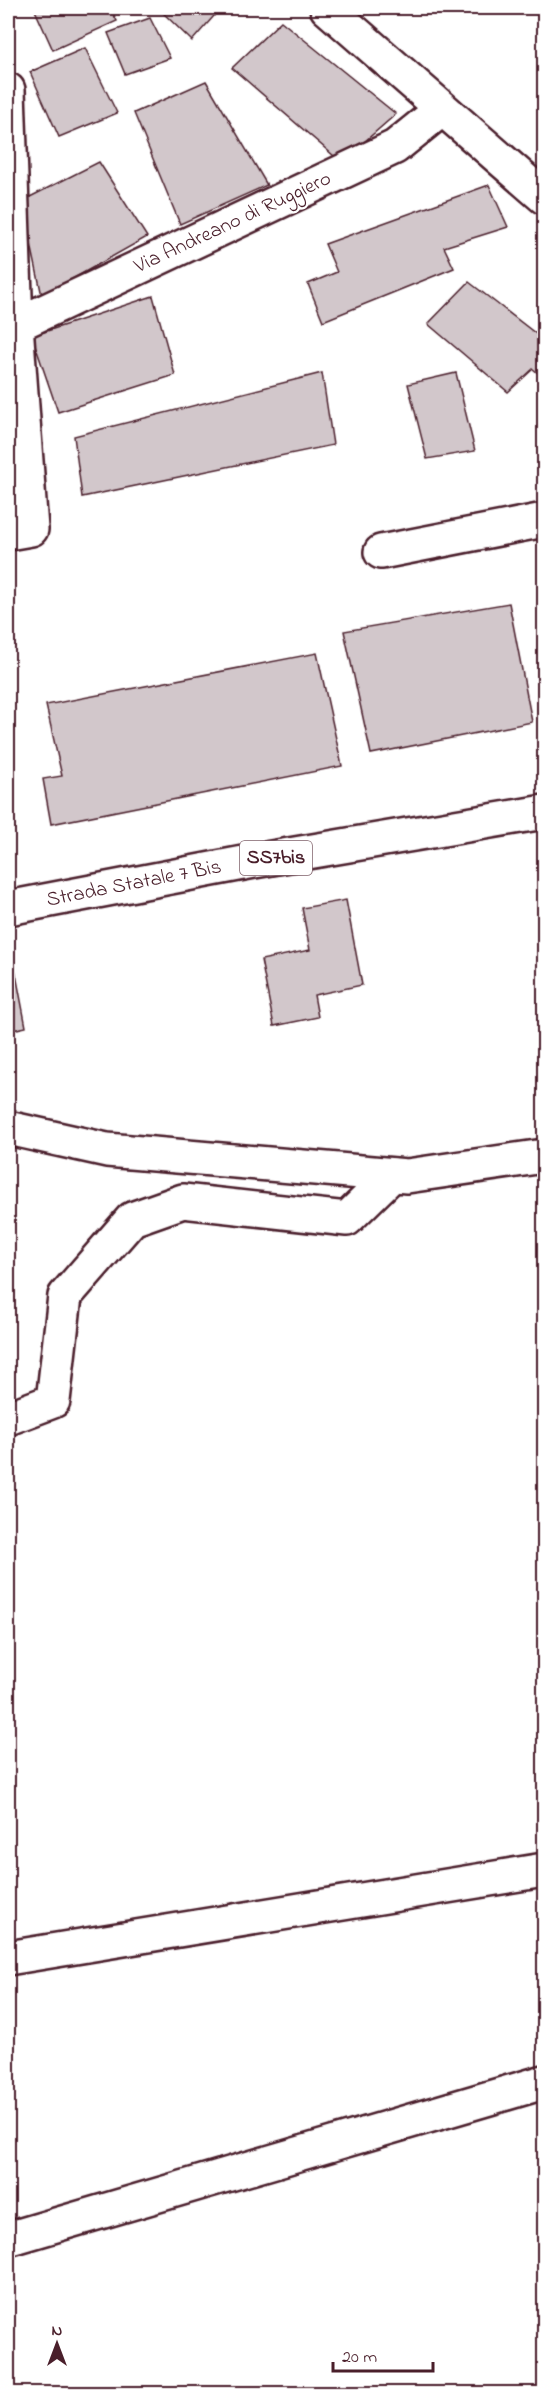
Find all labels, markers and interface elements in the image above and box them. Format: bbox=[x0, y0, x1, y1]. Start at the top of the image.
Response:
street label: Via Andreano di Ruggiero bbox=[129, 164, 337, 284]
road number: SS7bis bbox=[240, 841, 312, 875]
street label: Strada Statale 7 Bis bbox=[44, 852, 224, 916]
north arrow bbox=[27, 2314, 87, 2374]
text: N bbox=[52, 2319, 63, 2343]
scale bar bbox=[333, 2335, 434, 2373]
text: 20 m bbox=[342, 2345, 377, 2371]

